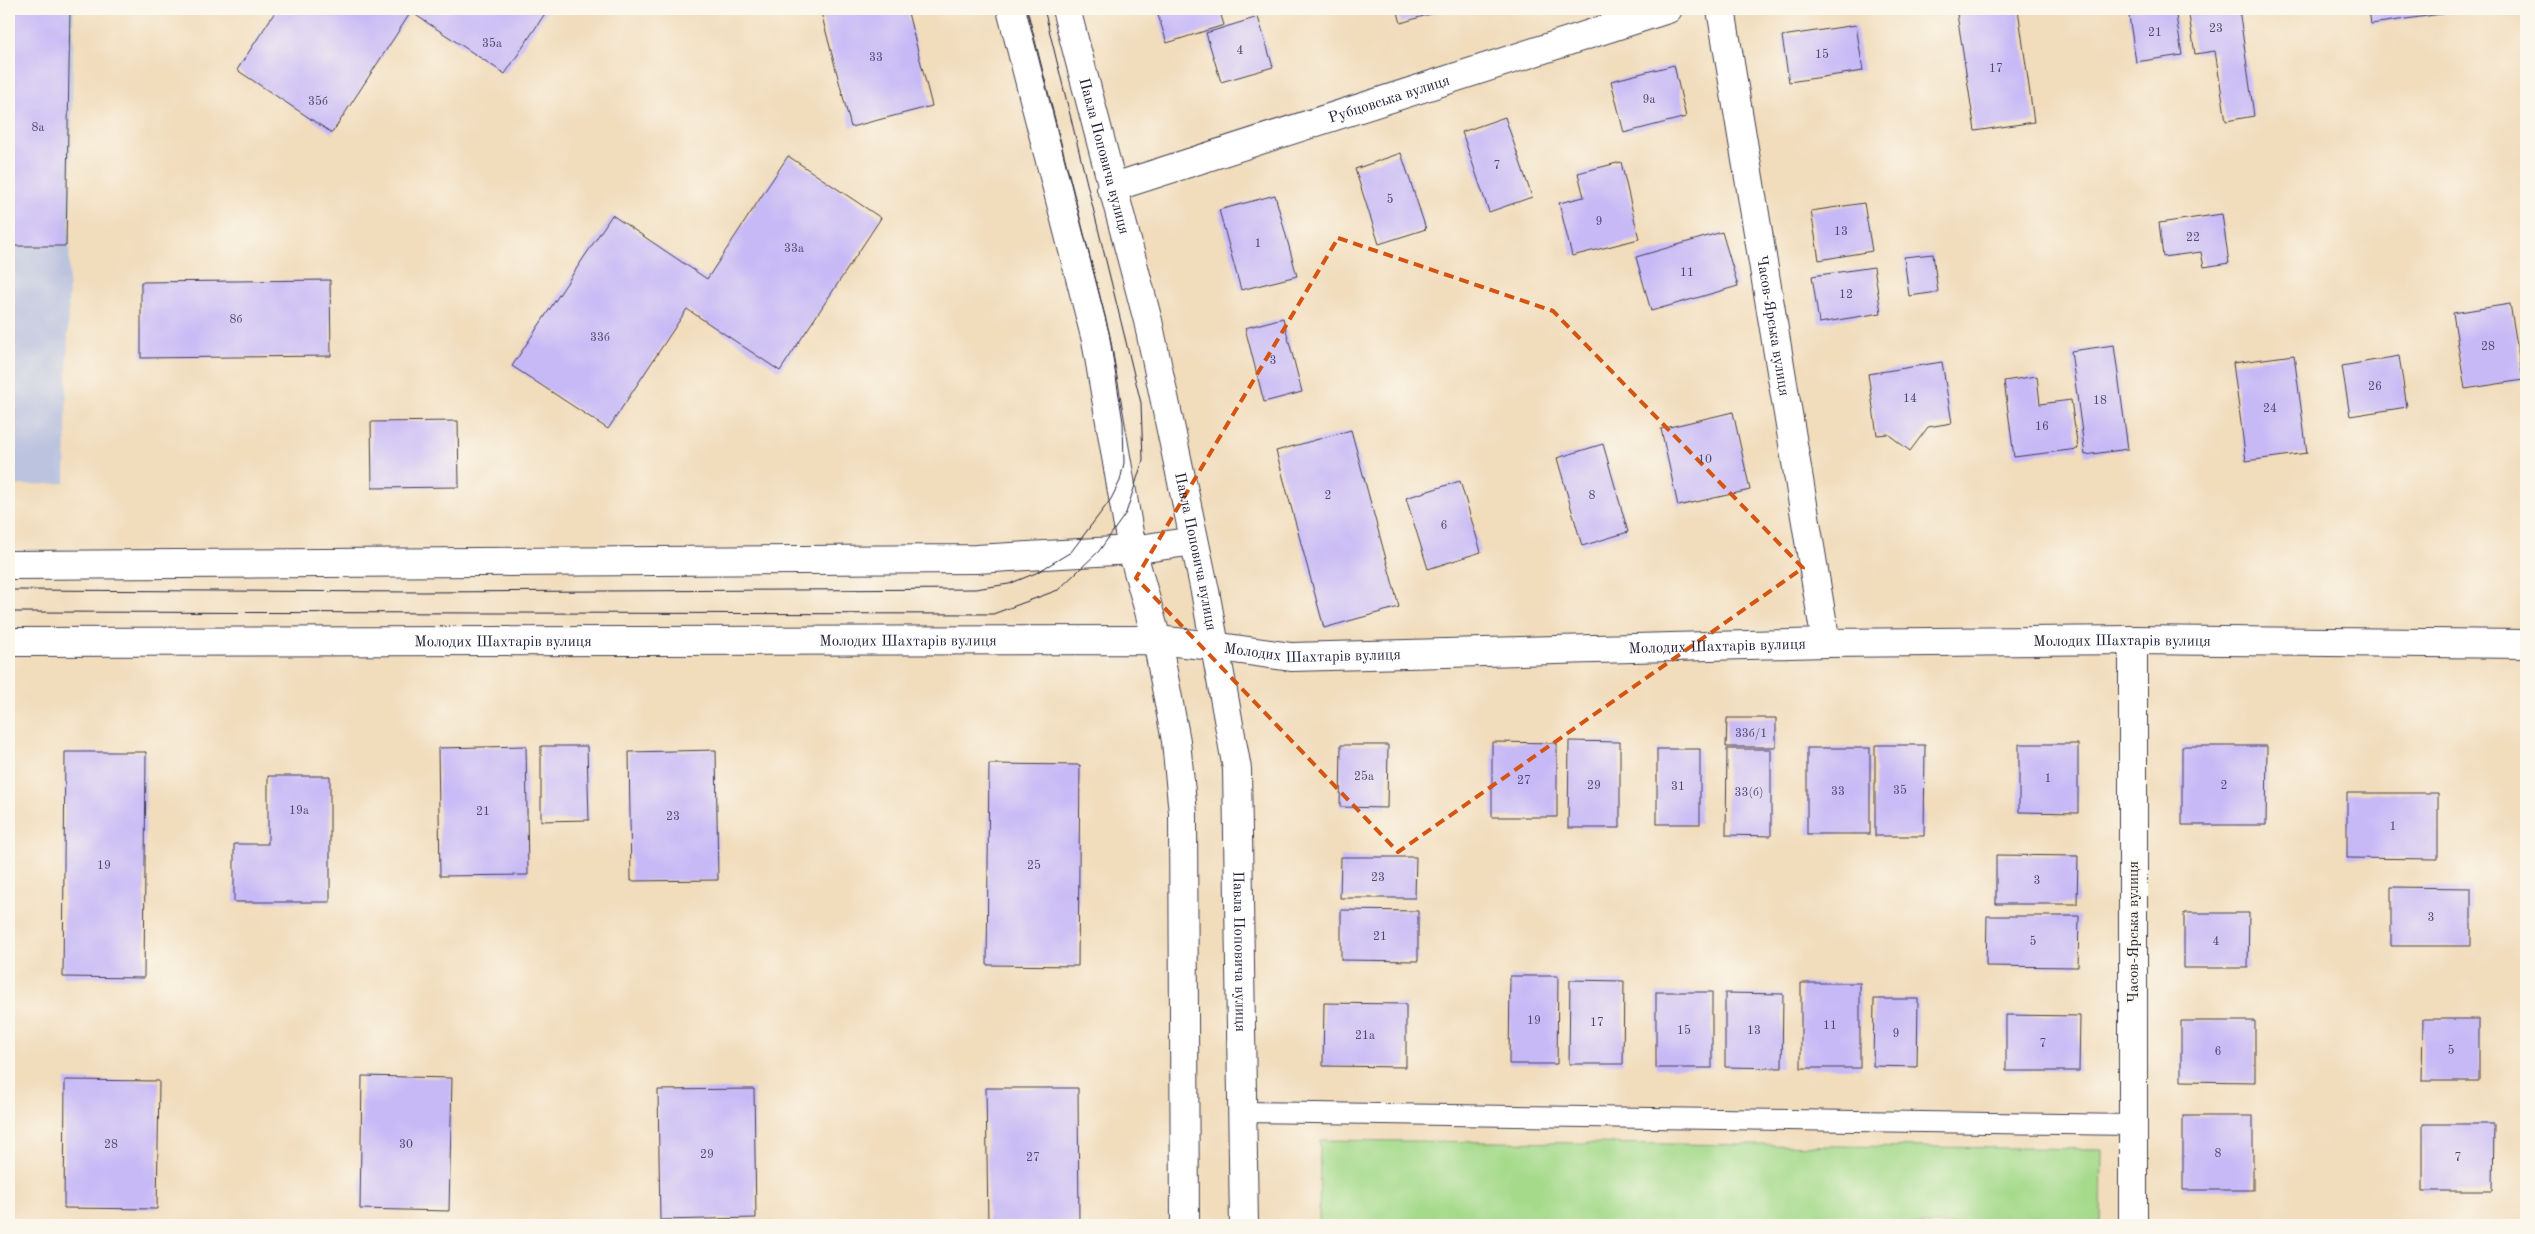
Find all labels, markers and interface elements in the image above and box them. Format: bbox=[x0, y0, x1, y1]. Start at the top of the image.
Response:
house number: 23 bbox=[2209, 23, 2223, 35]
house number: 21 bbox=[2148, 27, 2162, 39]
house number: 35а bbox=[482, 37, 502, 50]
house number: 4 bbox=[1237, 45, 1244, 57]
house number: 15 bbox=[1815, 48, 1829, 61]
house number: 33 bbox=[869, 52, 883, 64]
house number: 17 bbox=[1989, 63, 2003, 75]
street label: Рубцовська вулиця bbox=[1327, 74, 1452, 127]
street label: Павла Поповича вулиця bbox=[1075, 77, 1131, 236]
house number: 9а bbox=[1643, 94, 1656, 106]
house number: 35б bbox=[308, 95, 328, 108]
house number: 8а bbox=[32, 122, 45, 134]
house number: 7 bbox=[1494, 160, 1500, 172]
house number: 5 bbox=[1387, 193, 1394, 206]
house number: 9 bbox=[1596, 216, 1602, 228]
house number: 13 bbox=[1834, 226, 1848, 238]
house number: 22 bbox=[2186, 232, 2200, 244]
house number: 1 bbox=[1255, 238, 1261, 250]
house number: 33а bbox=[784, 243, 804, 255]
street label: Часов-Ярська вулиця bbox=[1753, 255, 1791, 397]
house number: 11 bbox=[1680, 267, 1694, 279]
house number: 12 bbox=[1839, 289, 1853, 301]
house number: 8б bbox=[230, 314, 242, 326]
house number: 33б bbox=[590, 332, 610, 344]
house number: 28 bbox=[2481, 341, 2495, 353]
house number: 3 bbox=[1270, 355, 1276, 367]
house number: 26 bbox=[2368, 381, 2382, 393]
house number: 14 bbox=[1903, 393, 1917, 405]
house number: 18 bbox=[2093, 395, 2107, 407]
house number: 24 bbox=[2263, 403, 2277, 415]
house number: 16 bbox=[2035, 421, 2049, 433]
house number: 10 bbox=[1698, 454, 1712, 466]
street label: Павла Поповича вулиця bbox=[1171, 471, 1218, 632]
house number: 2 bbox=[1325, 490, 1331, 502]
house number: 8 bbox=[1589, 490, 1596, 502]
house number: 6 bbox=[1441, 520, 1448, 532]
street label: Молодих Шахтарів вулиця bbox=[819, 634, 997, 650]
street label: Молодих Шахтарів вулиця bbox=[2033, 634, 2211, 650]
street label: Молодих Шахтарів вулиця bbox=[414, 635, 592, 650]
street label: Молодих Шахтарів вулиця bbox=[1628, 638, 1806, 657]
street label: Молодих Шахтарів вулиця bbox=[1223, 642, 1401, 666]
house number: 33б/1 bbox=[1735, 728, 1767, 740]
house number: 25а bbox=[1354, 770, 1374, 783]
house number: 1 bbox=[2045, 773, 2051, 785]
house number: 27 bbox=[1517, 775, 1531, 787]
house number: 29 bbox=[1587, 780, 1601, 792]
house number: 2 bbox=[2221, 780, 2227, 792]
house number: 31 bbox=[1671, 781, 1685, 793]
house number: 35 bbox=[1893, 784, 1907, 797]
house number: 33(б) bbox=[1735, 786, 1763, 799]
house number: 33 bbox=[1831, 786, 1845, 798]
house number: 19а bbox=[289, 805, 309, 817]
house number: 21 bbox=[476, 806, 490, 818]
house number: 23 bbox=[666, 811, 680, 823]
house number: 1 bbox=[2390, 821, 2396, 833]
house number: 25 bbox=[1027, 859, 1041, 872]
house number: 19 bbox=[97, 860, 111, 872]
street label: Часов-Ярська вулиця bbox=[2127, 861, 2142, 1003]
street label: Павла Поповича вулиця bbox=[1230, 871, 1247, 1032]
house number: 23 bbox=[1371, 872, 1385, 884]
house number: 3 bbox=[2034, 875, 2040, 887]
house number: 3 bbox=[2428, 912, 2434, 924]
house number: 21 bbox=[1373, 931, 1387, 943]
house number: 5 bbox=[2030, 935, 2037, 948]
house number: 4 bbox=[2213, 936, 2220, 948]
house number: 19 bbox=[1527, 1015, 1541, 1027]
house number: 17 bbox=[1590, 1017, 1604, 1029]
house number: 11 bbox=[1823, 1020, 1837, 1032]
house number: 15 bbox=[1677, 1024, 1691, 1037]
house number: 13 bbox=[1747, 1025, 1761, 1037]
house number: 9 bbox=[1893, 1028, 1899, 1040]
house number: 21а bbox=[1355, 1030, 1375, 1042]
house number: 7 bbox=[2040, 1038, 2046, 1050]
house number: 5 bbox=[2448, 1044, 2455, 1057]
house number: 6 bbox=[2215, 1046, 2222, 1058]
house number: 28 bbox=[104, 1139, 118, 1151]
house number: 30 bbox=[399, 1139, 413, 1151]
house number: 8 bbox=[2215, 1148, 2222, 1160]
house number: 29 bbox=[700, 1149, 714, 1161]
house number: 27 bbox=[1026, 1152, 1040, 1164]
house number: 7 bbox=[2455, 1152, 2461, 1164]

